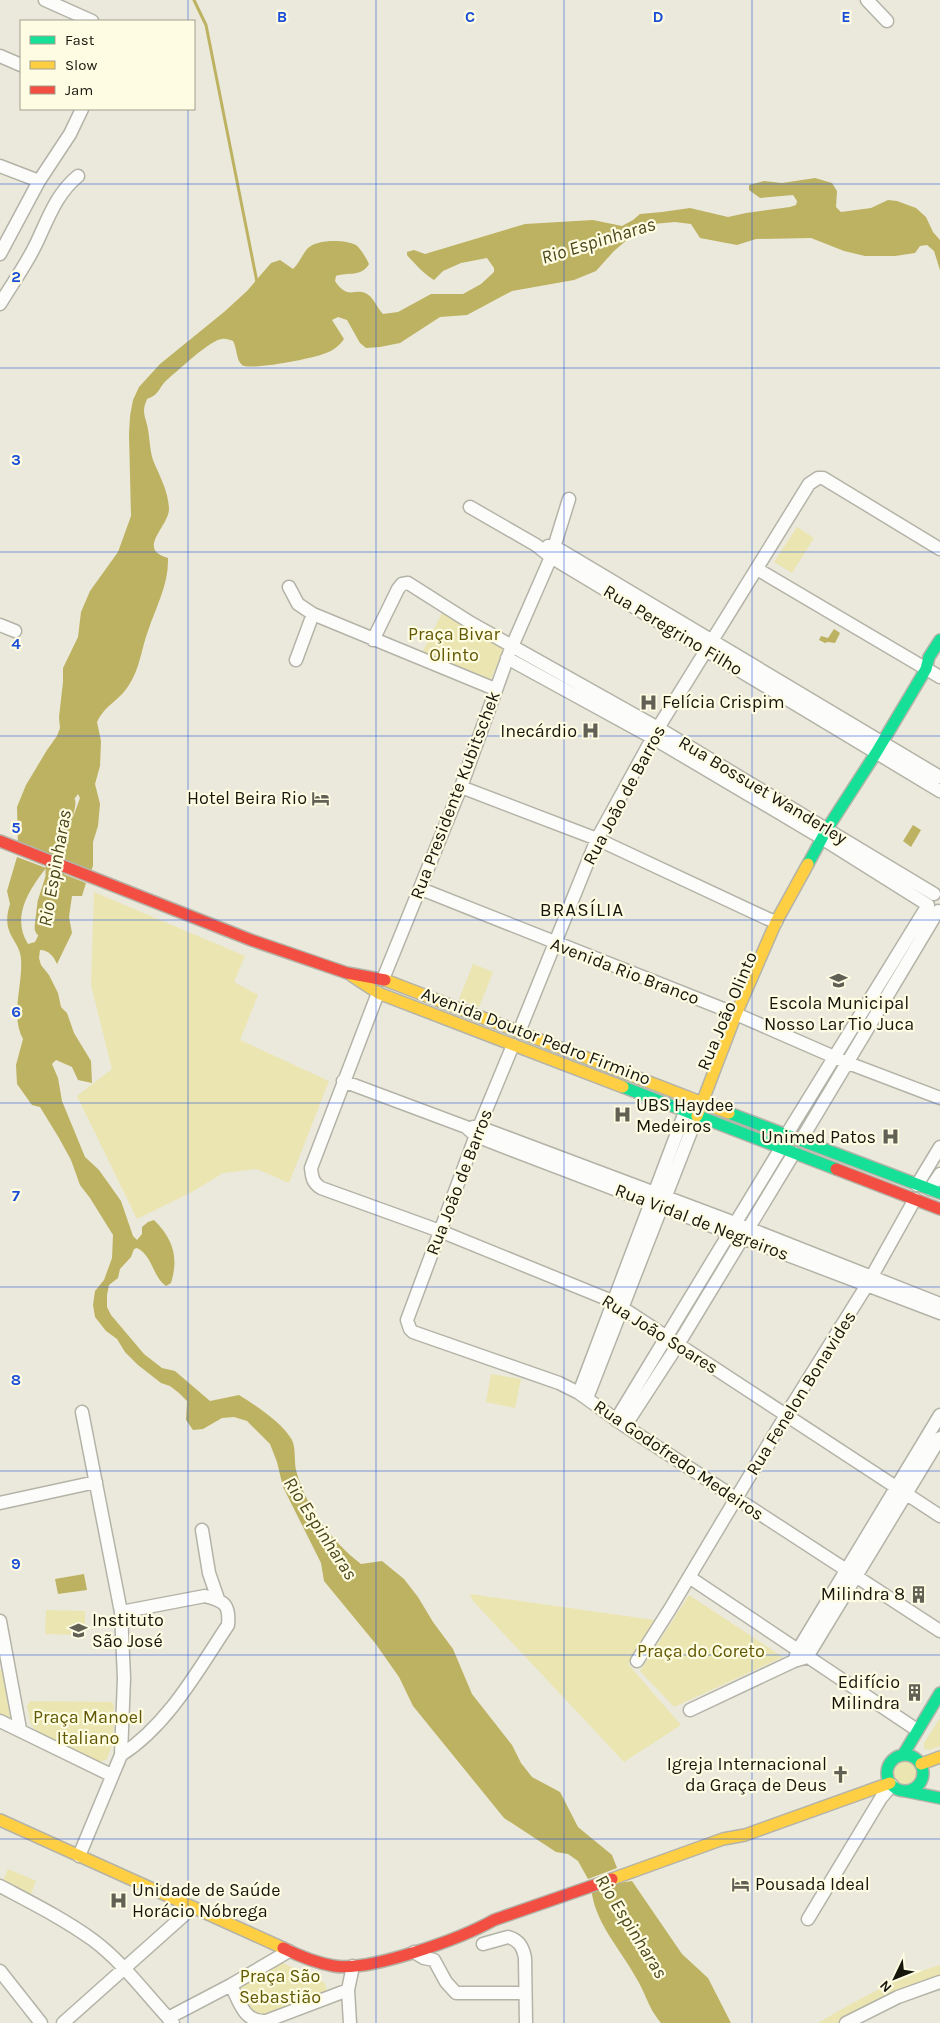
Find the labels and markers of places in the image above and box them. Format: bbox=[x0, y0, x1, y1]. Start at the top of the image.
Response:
place label: Felícia Crispim bbox=[662, 691, 785, 713]
hospital icon: Felícia Crispim bbox=[638, 692, 658, 712]
place label: Inecárdio bbox=[500, 720, 577, 742]
hospital icon: Inecárdio bbox=[581, 721, 601, 741]
place label: Hotel Beira Rio bbox=[187, 787, 307, 809]
hotel icon: Hotel Beira Rio bbox=[311, 788, 331, 808]
school or university icon: Escola Municipal Nosso Lar Tio Juca bbox=[829, 970, 849, 990]
place label: Escola Municipal Nosso Lar Tio Juca bbox=[764, 992, 914, 1035]
place label: UBS Haydee Medeiros bbox=[636, 1094, 734, 1137]
hospital icon: UBS Haydee Medeiros bbox=[612, 1105, 632, 1125]
place label: Unimed Patos bbox=[761, 1126, 876, 1148]
hospital icon: Unimed Patos bbox=[880, 1127, 900, 1147]
place label: Milindra 8 bbox=[821, 1583, 905, 1605]
building icon: Milindra 8 bbox=[909, 1584, 929, 1604]
place label: Instituto São José bbox=[92, 1609, 164, 1652]
school or university icon: Instituto São José bbox=[68, 1620, 88, 1640]
place label: Edifício Milindra bbox=[831, 1671, 900, 1714]
building icon: Edifício Milindra bbox=[904, 1682, 924, 1702]
place label: Igreja Internacional da Graça de Deus bbox=[667, 1753, 827, 1796]
church icon: Igreja Internacional da Graça de Deus bbox=[831, 1764, 851, 1784]
place label: Pousada Ideal bbox=[755, 1873, 870, 1895]
hotel icon: Pousada Ideal bbox=[731, 1874, 751, 1894]
place label: Unidade de Saúde Horácio Nóbrega bbox=[132, 1879, 281, 1922]
hospital icon: Unidade de Saúde Horácio Nóbrega bbox=[108, 1890, 128, 1910]

